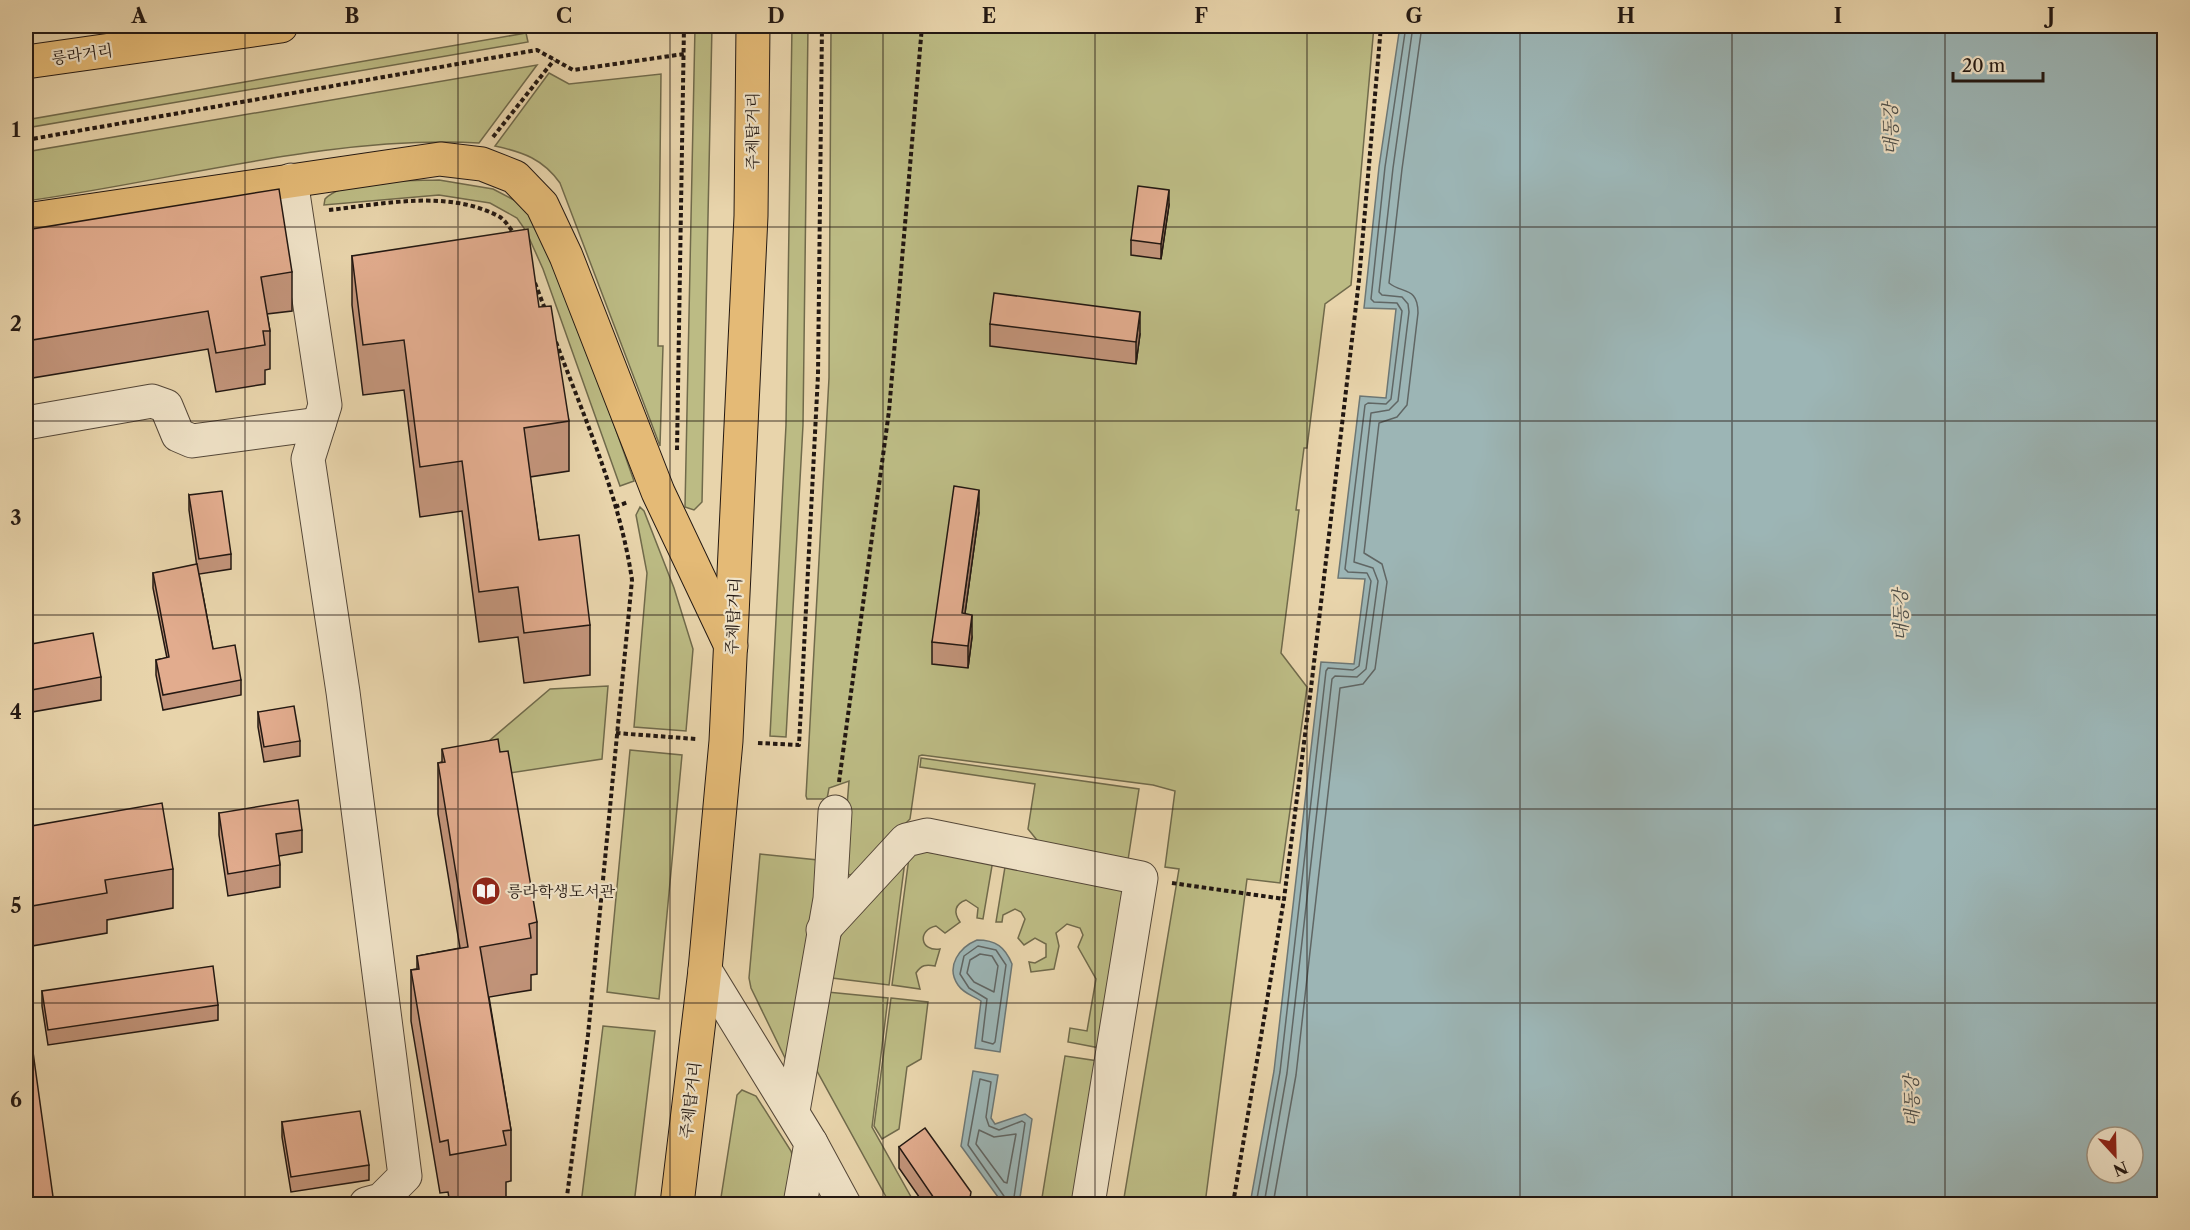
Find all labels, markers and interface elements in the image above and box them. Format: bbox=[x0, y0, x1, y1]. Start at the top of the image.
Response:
text: A bbox=[130, 4, 147, 28]
text: B bbox=[345, 4, 360, 28]
text: C bbox=[556, 4, 572, 28]
text: D bbox=[767, 4, 785, 28]
text: E bbox=[982, 4, 996, 28]
text: F bbox=[1194, 4, 1208, 28]
text: G bbox=[1406, 4, 1423, 28]
text: H bbox=[1617, 4, 1635, 28]
text: I bbox=[1834, 4, 1842, 28]
text: J bbox=[2043, 4, 2055, 28]
street label: 릉라거리 bbox=[50, 40, 114, 68]
scale bar bbox=[1953, 45, 2043, 83]
text: 20 m bbox=[1962, 55, 2006, 77]
street label: 주체탑거리 bbox=[742, 92, 762, 170]
water label: 대동강 bbox=[1880, 100, 1902, 155]
text: 1 bbox=[12, 118, 21, 142]
text: 2 bbox=[10, 312, 22, 336]
text: 3 bbox=[10, 506, 22, 530]
street label: 주체탑거리 bbox=[721, 577, 745, 655]
water label: 대동강 bbox=[1890, 586, 1912, 641]
text: 4 bbox=[10, 700, 22, 724]
library icon: 릉라학생도서관 bbox=[470, 875, 502, 907]
place label: 릉라학생도서관 bbox=[507, 881, 616, 901]
text: 5 bbox=[10, 894, 22, 918]
street label: 주체탑거리 bbox=[675, 1060, 705, 1140]
water label: 대동강 bbox=[1901, 1072, 1923, 1127]
text: 6 bbox=[10, 1088, 22, 1112]
north arrow bbox=[2085, 1125, 2145, 1185]
text: N bbox=[2110, 1157, 2131, 1181]

